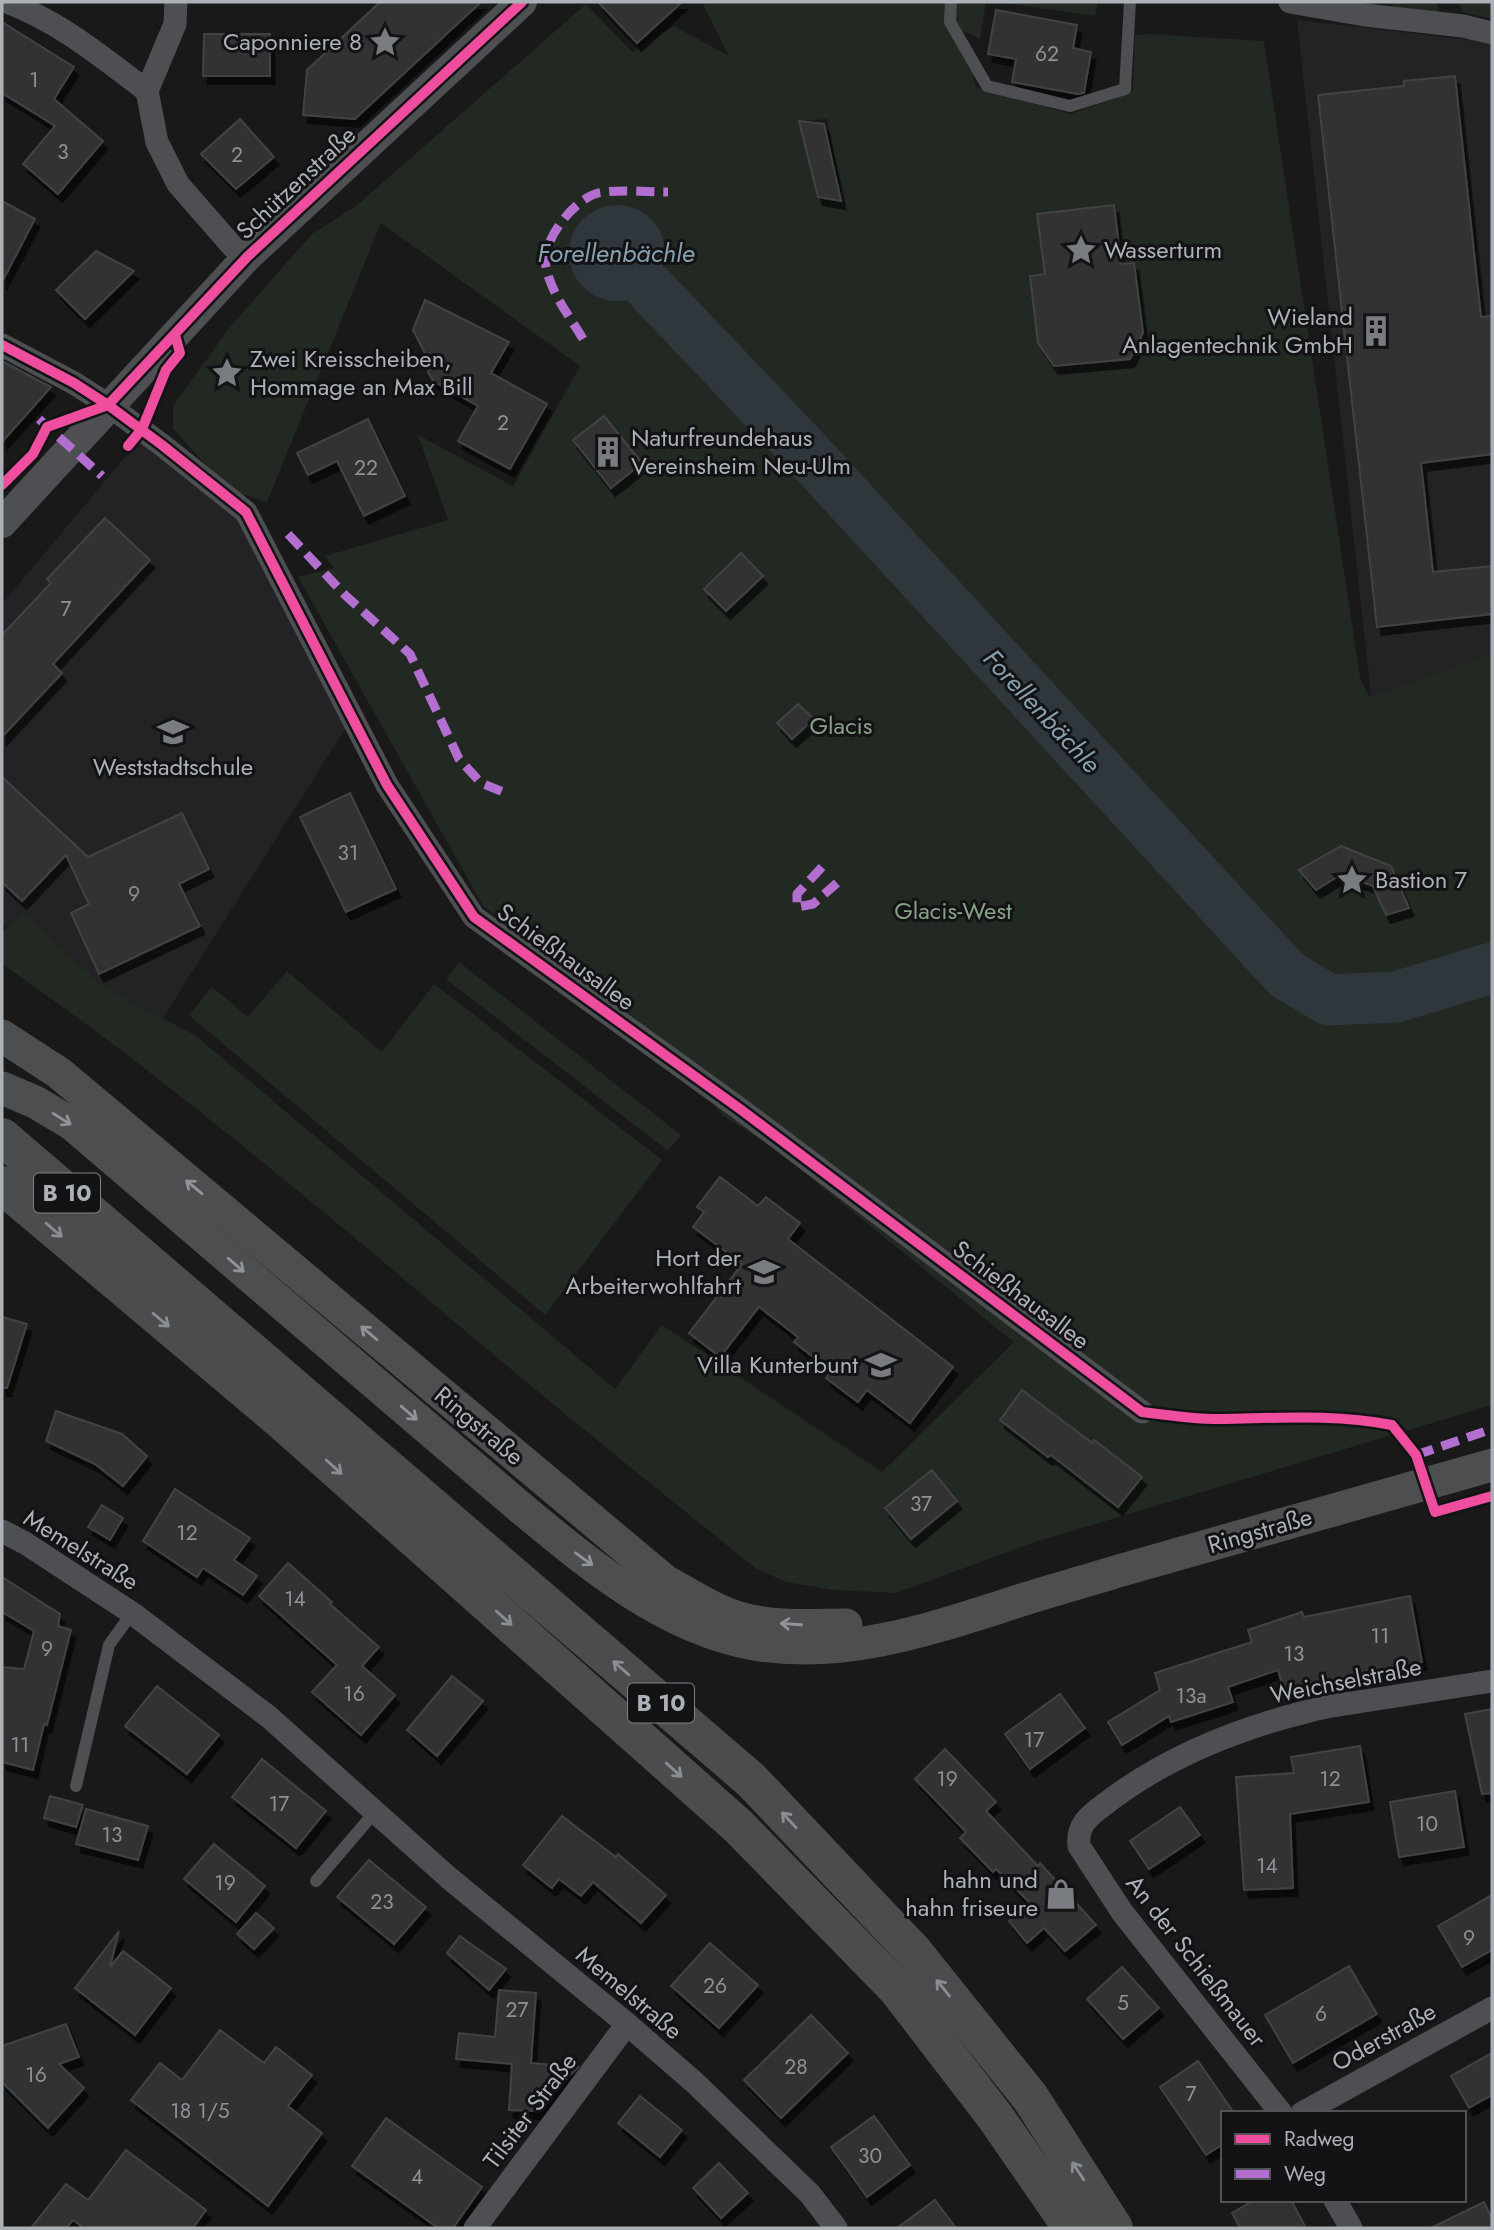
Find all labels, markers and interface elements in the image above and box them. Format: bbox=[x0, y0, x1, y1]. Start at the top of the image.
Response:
place label: Caponniere 8 bbox=[223, 24, 362, 59]
place icon: Caponniere 8 bbox=[368, 25, 402, 59]
house number: 62 bbox=[1035, 39, 1059, 69]
house number: 1 bbox=[29, 65, 39, 95]
street label: Schützenstraße bbox=[228, 118, 363, 247]
house number: 3 bbox=[57, 137, 69, 167]
house number: 2 bbox=[231, 140, 243, 170]
place label: Wasserturm bbox=[1104, 232, 1222, 267]
place icon: Wasserturm bbox=[1064, 233, 1098, 267]
water label: Forellenbächle bbox=[537, 234, 695, 272]
place label: Wieland Anlagentechnik GmbH bbox=[1122, 299, 1353, 362]
building icon: Wieland Anlagentechnik GmbH bbox=[1359, 314, 1393, 348]
place label: Zwei Kreisscheiben, Hommage an Max Bill bbox=[250, 341, 473, 404]
place icon: Zwei Kreisscheiben, Hommage an Max Bill bbox=[210, 356, 244, 390]
house number: 2 bbox=[497, 408, 509, 438]
place label: Naturfreundehaus Vereinsheim Neu-Ulm bbox=[631, 420, 851, 483]
building icon: Naturfreundehaus Vereinsheim Neu-Ulm bbox=[591, 435, 625, 469]
house number: 22 bbox=[354, 453, 378, 483]
house number: 7 bbox=[60, 594, 72, 624]
water label: Forellenbächle bbox=[974, 640, 1110, 782]
park label: Glacis bbox=[809, 708, 873, 743]
school or university icon: Weststadtschule bbox=[156, 715, 190, 749]
place label: Weststadtschule bbox=[93, 749, 253, 784]
house number: 31 bbox=[338, 838, 358, 868]
place label: Bastion 7 bbox=[1375, 862, 1468, 897]
place icon: Bastion 7 bbox=[1335, 863, 1369, 897]
house number: 9 bbox=[128, 879, 140, 909]
park label: Glacis-West bbox=[894, 893, 1012, 928]
street label: Schießhausallee bbox=[490, 895, 643, 1019]
one-way arrow bbox=[52, 1112, 72, 1126]
road number: B 10 bbox=[34, 1174, 100, 1212]
one-way arrow bbox=[186, 1179, 204, 1195]
one-way arrow bbox=[44, 1222, 62, 1238]
street label: Schießhausallee bbox=[946, 1232, 1097, 1358]
place label: Hort der Arbeiterwohlfahrt bbox=[565, 1240, 742, 1303]
school or university icon: Hort der Arbeiterwohlfahrt bbox=[747, 1255, 781, 1289]
one-way arrow bbox=[227, 1257, 245, 1273]
one-way arrow bbox=[151, 1312, 169, 1328]
one-way arrow bbox=[360, 1325, 378, 1341]
place label: Villa Kunterbunt bbox=[697, 1347, 858, 1382]
school or university icon: Villa Kunterbunt bbox=[864, 1348, 898, 1382]
street label: Ringstraße bbox=[427, 1378, 532, 1473]
one-way arrow bbox=[400, 1405, 418, 1421]
one-way arrow bbox=[325, 1459, 343, 1475]
house number: 37 bbox=[910, 1489, 932, 1519]
street label: Ringstraße bbox=[1204, 1499, 1316, 1562]
street label: Memelstraße bbox=[17, 1500, 145, 1599]
house number: 12 bbox=[176, 1518, 198, 1548]
one-way arrow bbox=[574, 1551, 593, 1566]
house number: 14 bbox=[284, 1584, 306, 1614]
one-way arrow bbox=[495, 1610, 512, 1627]
one-way arrow bbox=[780, 1617, 802, 1630]
house number: 11 bbox=[1371, 1621, 1389, 1651]
house number: 9 bbox=[41, 1634, 53, 1664]
house number: 13 bbox=[1284, 1639, 1304, 1669]
street label: Weichselstraße bbox=[1267, 1649, 1424, 1712]
one-way arrow bbox=[612, 1660, 630, 1676]
house number: 16 bbox=[343, 1679, 365, 1709]
house number: 13a bbox=[1175, 1681, 1207, 1711]
road number: B 10 bbox=[628, 1684, 694, 1722]
house number: 17 bbox=[1024, 1725, 1044, 1755]
house number: 11 bbox=[11, 1730, 29, 1760]
one-way arrow bbox=[665, 1761, 682, 1778]
house number: 19 bbox=[936, 1764, 958, 1794]
house number: 12 bbox=[1319, 1764, 1341, 1794]
house number: 17 bbox=[269, 1789, 289, 1819]
house number: 10 bbox=[1416, 1809, 1438, 1839]
one-way arrow bbox=[781, 1812, 798, 1829]
house number: 13 bbox=[102, 1820, 122, 1850]
house number: 14 bbox=[1256, 1851, 1278, 1881]
place label: hahn und hahn friseure bbox=[905, 1862, 1038, 1925]
street label: An der Schießmauer bbox=[1118, 1867, 1275, 2055]
house number: 19 bbox=[214, 1868, 236, 1898]
shop icon: hahn und hahn friseure bbox=[1044, 1877, 1078, 1911]
house number: 23 bbox=[370, 1887, 394, 1917]
house number: 9 bbox=[1463, 1923, 1475, 1953]
street label: Memelstraße bbox=[568, 1938, 690, 2048]
house number: 26 bbox=[703, 1971, 727, 2001]
one-way arrow bbox=[935, 1980, 950, 1998]
house number: 5 bbox=[1117, 1988, 1129, 2018]
street label: Oderstraße bbox=[1325, 1994, 1442, 2080]
house number: 27 bbox=[506, 1995, 528, 2025]
house number: 6 bbox=[1315, 1999, 1327, 2029]
street label: Tilsiter Straße bbox=[474, 2045, 585, 2176]
house number: 28 bbox=[784, 2052, 808, 2082]
house number: 16 bbox=[25, 2060, 47, 2090]
house number: 7 bbox=[1185, 2079, 1197, 2109]
house number: 18 1/5 bbox=[170, 2096, 230, 2126]
legend bbox=[1221, 2111, 1466, 2202]
text: Radweg bbox=[1284, 2124, 1355, 2154]
house number: 30 bbox=[858, 2141, 882, 2171]
text: Weg bbox=[1284, 2159, 1326, 2189]
one-way arrow bbox=[1071, 2161, 1085, 2181]
house number: 4 bbox=[411, 2162, 423, 2192]

